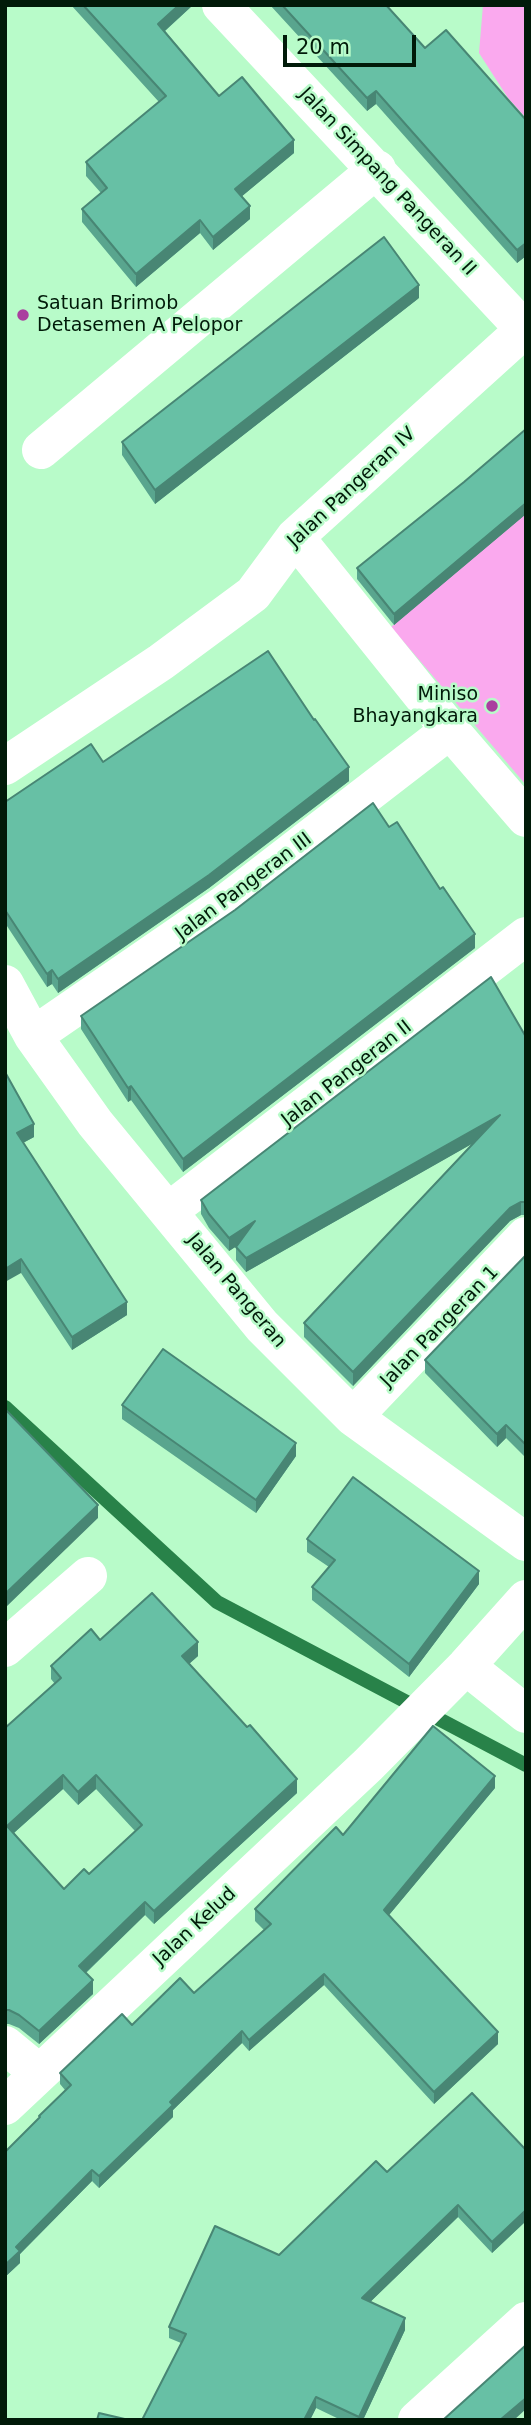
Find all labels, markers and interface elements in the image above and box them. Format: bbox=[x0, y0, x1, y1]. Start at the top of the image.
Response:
scale bar bbox=[286, 21, 419, 65]
text: 20 m bbox=[296, 35, 350, 59]
street label: Jalan Simpang Pangeran II bbox=[294, 83, 480, 281]
place label: Satuan Brimob Detasemen A Pelopor bbox=[37, 293, 242, 337]
marker: Satuan Brimob Detasemen A Pelopor bbox=[15, 307, 31, 323]
street label: Jalan Pangeran IV bbox=[283, 423, 421, 553]
place label: Miniso Bhayangkara bbox=[353, 684, 478, 728]
marker: Miniso Bhayangkara bbox=[484, 698, 500, 714]
street label: Jalan Pangeran III bbox=[171, 828, 317, 946]
street label: Jalan Pangeran II bbox=[277, 1016, 417, 1132]
street label: Jalan Pangeran bbox=[182, 1229, 290, 1353]
street label: Jalan Pangeran 1 bbox=[376, 1262, 504, 1392]
street label: Jalan Kelud bbox=[149, 1883, 241, 1971]

